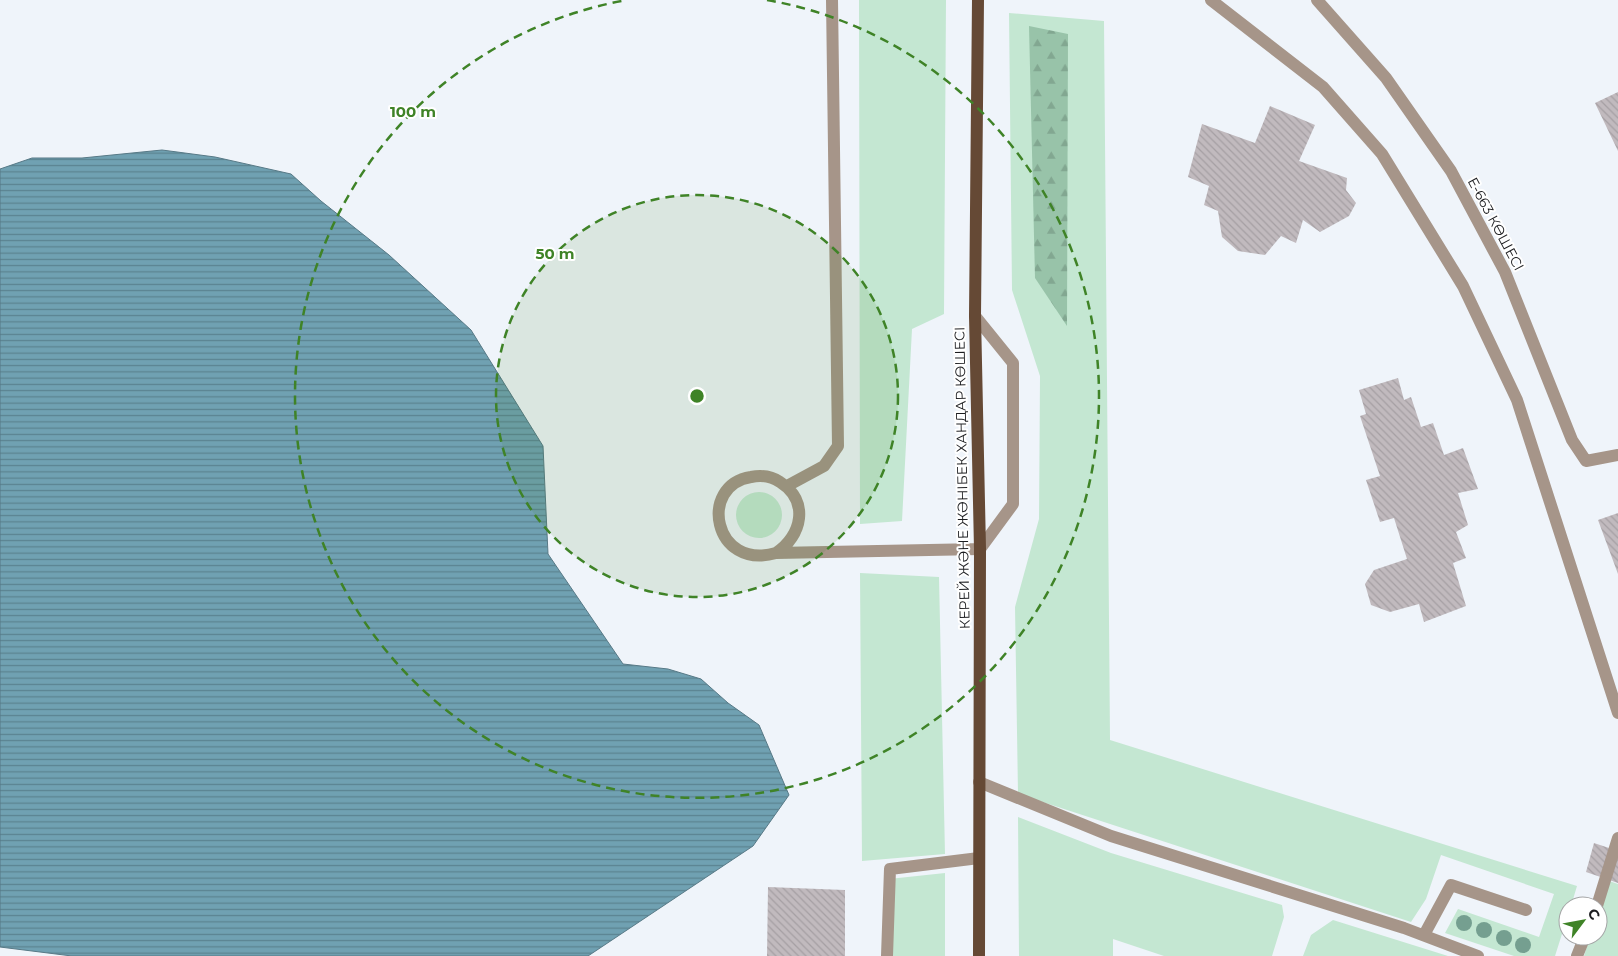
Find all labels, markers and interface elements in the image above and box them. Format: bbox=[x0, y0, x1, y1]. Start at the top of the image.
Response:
text: 100 m bbox=[390, 102, 436, 121]
street label: Е-663 КӨШЕСІ bbox=[1464, 174, 1528, 274]
text: 50 m bbox=[535, 244, 575, 263]
street label: КЕРЕЙ ЖӘНЕ ЖӘНІБЕК ХАНДАР КӨШЕСІ bbox=[950, 327, 974, 629]
centre of rings bbox=[688, 387, 706, 405]
north arrow bbox=[1558, 896, 1608, 946]
text: С bbox=[1584, 905, 1604, 923]

